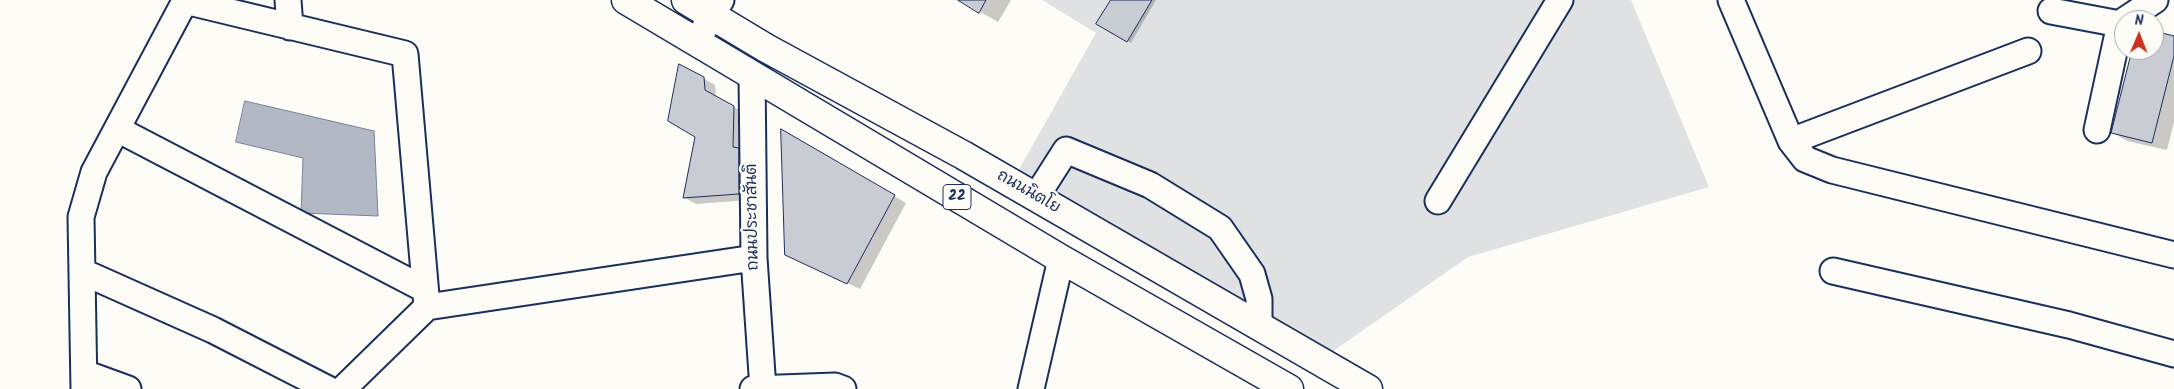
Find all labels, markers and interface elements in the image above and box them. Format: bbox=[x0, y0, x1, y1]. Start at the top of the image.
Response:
north arrow bbox=[2114, 10, 2164, 60]
text: N bbox=[2135, 10, 2144, 32]
street label: ถนนประชาสันติ bbox=[743, 163, 765, 271]
street label: ถนนนิตโย bbox=[993, 167, 1063, 219]
road number: 22 bbox=[943, 184, 971, 210]

